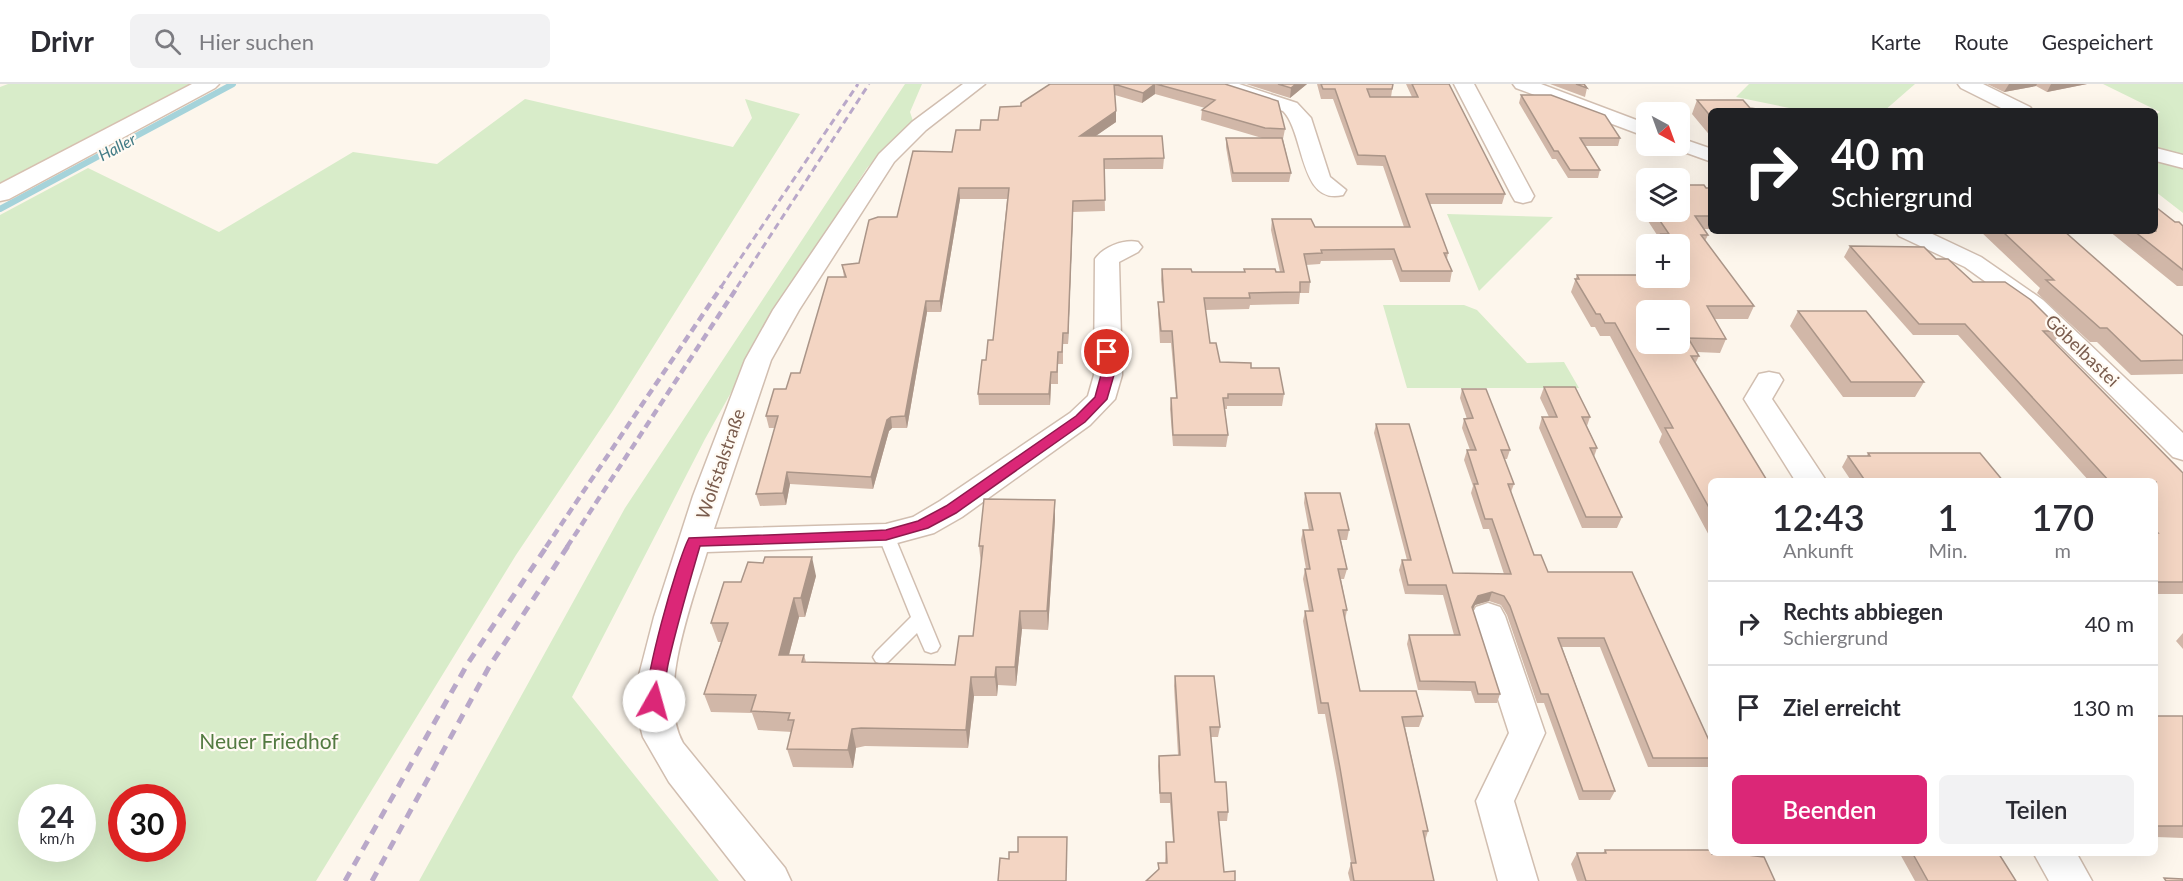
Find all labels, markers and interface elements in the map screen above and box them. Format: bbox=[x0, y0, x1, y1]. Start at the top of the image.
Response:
search box bbox=[130, 14, 550, 68]
text: Drivr bbox=[30, 24, 94, 58]
icon: search bbox=[151, 25, 184, 58]
text: Hier suchen bbox=[199, 28, 314, 55]
text: Karte bbox=[1871, 29, 1921, 54]
text: Route bbox=[1954, 29, 2009, 54]
text: Gespeichert bbox=[2042, 29, 2153, 54]
north arrow bbox=[1636, 102, 1690, 156]
map controls bbox=[1636, 102, 1690, 354]
water label: Haller bbox=[95, 129, 139, 164]
text: 40 m bbox=[1831, 129, 1925, 179]
icon: right bbox=[1732, 132, 1810, 210]
button: layers bbox=[1636, 168, 1690, 222]
text: Schiergrund bbox=[1831, 180, 1973, 213]
button: + bbox=[1636, 234, 1690, 288]
button: − bbox=[1636, 300, 1690, 354]
street label: Göbelbastei bbox=[2041, 310, 2124, 391]
pin bbox=[1081, 326, 1132, 377]
icon: arrive bbox=[1090, 335, 1123, 368]
street label: Wolfstalstraße bbox=[691, 406, 749, 522]
text: 12:43 bbox=[1772, 495, 1865, 539]
text: 1 bbox=[1938, 495, 1958, 539]
text: 170 bbox=[2031, 495, 2094, 539]
text: Ankunft bbox=[1783, 538, 1854, 562]
text: Min. bbox=[1928, 538, 1968, 562]
text: m bbox=[2055, 538, 2071, 562]
text: Rechts abbiegen bbox=[1783, 598, 1943, 625]
icon: right bbox=[1732, 607, 1765, 640]
text: 40 m bbox=[2085, 610, 2134, 637]
text: Schiergrund bbox=[1783, 625, 1888, 649]
position arrow bbox=[622, 669, 686, 733]
icon: arrive bbox=[1732, 691, 1765, 724]
text: Ziel erreicht bbox=[1783, 694, 1901, 721]
text: 130 m bbox=[2072, 694, 2134, 721]
park label: Neuer Friedhof bbox=[199, 728, 339, 753]
button: Beenden bbox=[1732, 775, 1927, 844]
button: Teilen bbox=[1939, 775, 2134, 844]
speed limit sign: 30 bbox=[108, 784, 186, 862]
text: 24 bbox=[40, 798, 74, 834]
text: km/h bbox=[39, 829, 75, 847]

